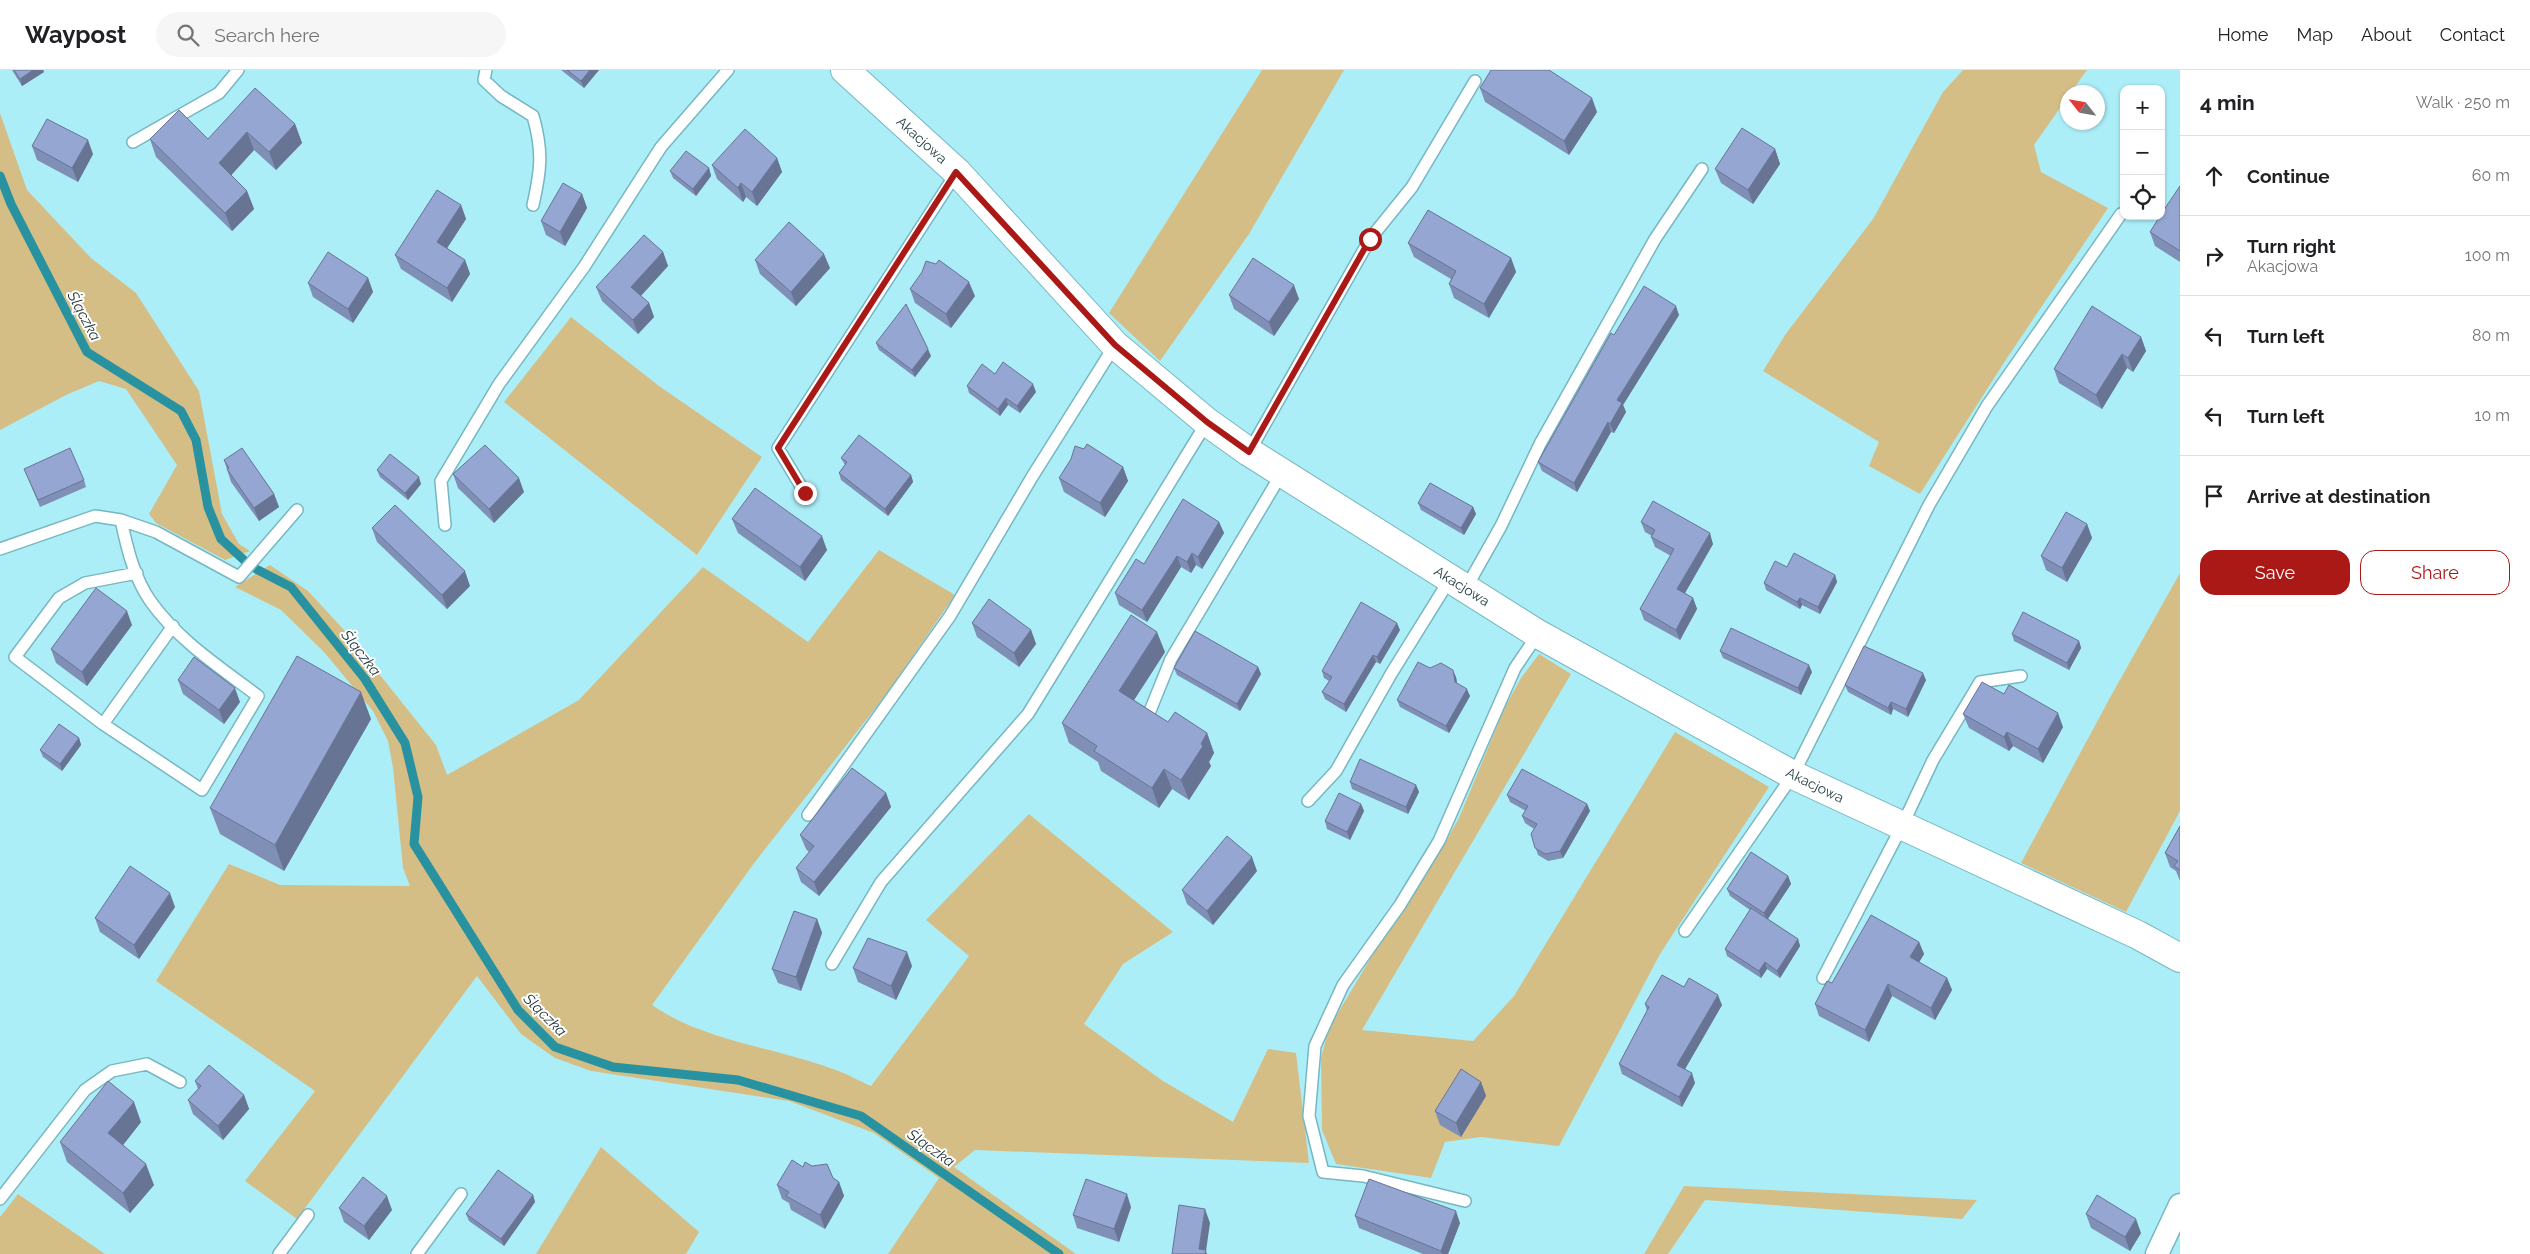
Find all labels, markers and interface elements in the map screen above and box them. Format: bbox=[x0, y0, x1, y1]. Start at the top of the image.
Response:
search box bbox=[156, 12, 506, 57]
text: Waypost bbox=[25, 20, 126, 49]
icon: search bbox=[174, 21, 202, 49]
text: Search here bbox=[214, 24, 320, 46]
text: Home bbox=[2217, 24, 2268, 45]
text: Map bbox=[2296, 24, 2333, 45]
text: About bbox=[2361, 24, 2412, 45]
text: Contact bbox=[2440, 24, 2505, 45]
north arrow bbox=[2060, 85, 2105, 130]
map controls bbox=[2120, 85, 2165, 220]
button: + bbox=[2120, 85, 2165, 130]
text: 4 min bbox=[2200, 90, 2255, 115]
text: Walk · 250 m bbox=[2416, 93, 2510, 112]
street label: Akacjowa bbox=[894, 113, 950, 167]
button: − bbox=[2120, 130, 2165, 175]
icon: ahead bbox=[2200, 162, 2228, 190]
text: Continue bbox=[2247, 165, 2330, 187]
text: 60 m bbox=[2472, 166, 2510, 185]
button: locate bbox=[2120, 175, 2165, 220]
route start bbox=[1359, 228, 1382, 251]
text: Turn right bbox=[2247, 235, 2336, 257]
icon: right bbox=[2200, 242, 2228, 270]
text: 100 m bbox=[2465, 246, 2510, 265]
text: Akacjowa bbox=[2247, 257, 2318, 276]
water label: Ślączka bbox=[63, 287, 105, 344]
icon: left bbox=[2200, 322, 2228, 350]
text: Turn left bbox=[2247, 325, 2324, 347]
text: 80 m bbox=[2472, 326, 2510, 345]
icon: left bbox=[2200, 402, 2228, 430]
text: Turn left bbox=[2247, 405, 2324, 427]
text: 10 m bbox=[2475, 406, 2510, 425]
route end bbox=[794, 482, 817, 505]
icon: arrive bbox=[2200, 482, 2228, 510]
text: Arrive at destination bbox=[2247, 485, 2431, 507]
button: Save bbox=[2200, 550, 2350, 595]
button: Share bbox=[2360, 550, 2510, 595]
street label: Akacjowa bbox=[1431, 563, 1493, 609]
water label: Ślączka bbox=[337, 626, 385, 680]
street label: Akacjowa bbox=[1784, 764, 1846, 806]
water label: Ślączka bbox=[519, 989, 570, 1040]
water label: Ślączka bbox=[903, 1125, 958, 1171]

